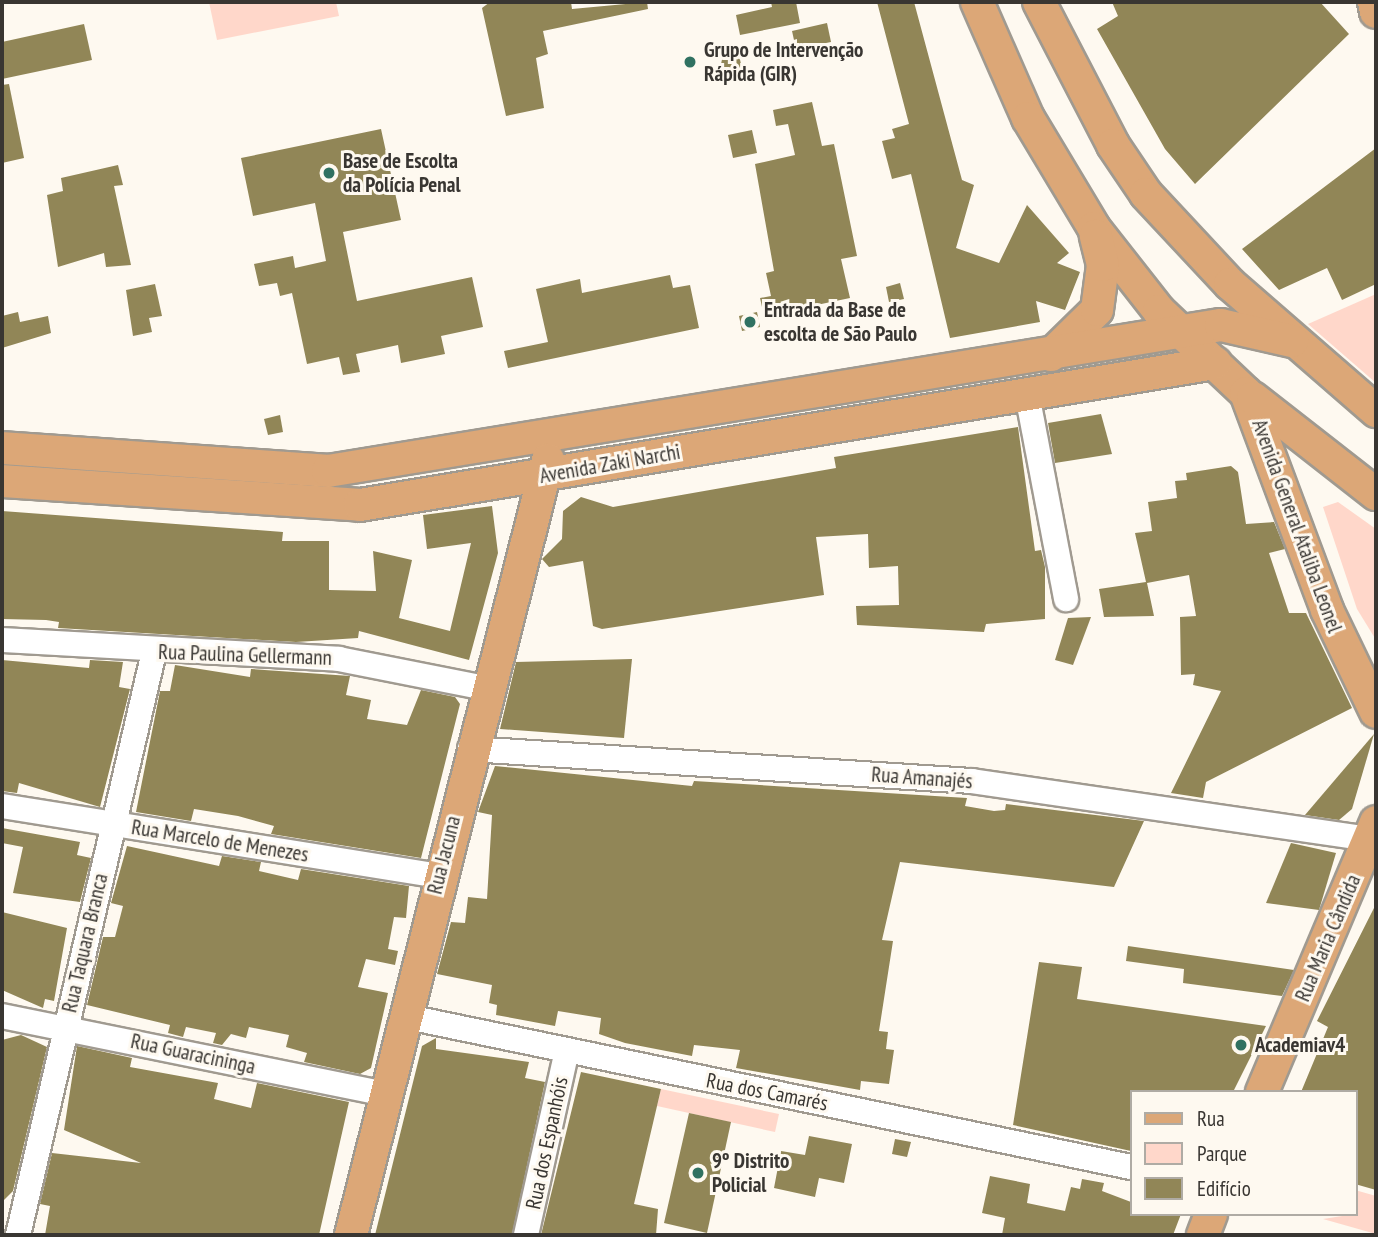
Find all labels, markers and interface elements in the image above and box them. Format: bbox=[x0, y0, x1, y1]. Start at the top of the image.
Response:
place label: Grupo de Intervenção Rápida (GIR) bbox=[704, 37, 863, 87]
marker: Grupo de Intervenção Rápida (GIR) bbox=[682, 54, 698, 70]
place label: Base de Escolta da Polícia Penal bbox=[343, 148, 461, 198]
marker: Base de Escolta da Polícia Penal bbox=[321, 165, 337, 181]
place label: Entrada da Base de escolta de São Paulo bbox=[764, 297, 917, 347]
marker: Entrada da Base de escolta de São Paulo bbox=[742, 314, 758, 330]
street label: Avenida General Ataliba Leonel bbox=[1247, 416, 1347, 636]
street label: Avenida Zaki Narchi bbox=[537, 439, 683, 489]
street label: Rua Paulina Gellermann bbox=[158, 639, 332, 671]
street label: Rua Amanajés bbox=[870, 762, 974, 794]
street label: Rua Jacuna bbox=[422, 813, 466, 897]
street label: Rua Marcelo de Menezes bbox=[130, 815, 310, 867]
street label: Rua Taquara Branca bbox=[57, 871, 113, 1015]
street label: Rua Maria Cândida bbox=[1290, 871, 1366, 1005]
street label: Rua Guaracininga bbox=[128, 1029, 258, 1079]
place label: Academiav4 bbox=[1255, 1032, 1345, 1058]
marker: Academiav4 bbox=[1233, 1037, 1249, 1053]
street label: Rua dos Camarés bbox=[704, 1068, 830, 1116]
street label: Rua dos Espanhóis bbox=[521, 1075, 573, 1211]
legend bbox=[1130, 1090, 1357, 1216]
text: Rua bbox=[1197, 1105, 1225, 1132]
text: Parque bbox=[1197, 1140, 1247, 1167]
place label: 9º Distrito Policial bbox=[712, 1148, 789, 1198]
marker: 9º Distrito Policial bbox=[690, 1165, 706, 1181]
text: Edifício bbox=[1197, 1175, 1251, 1202]

